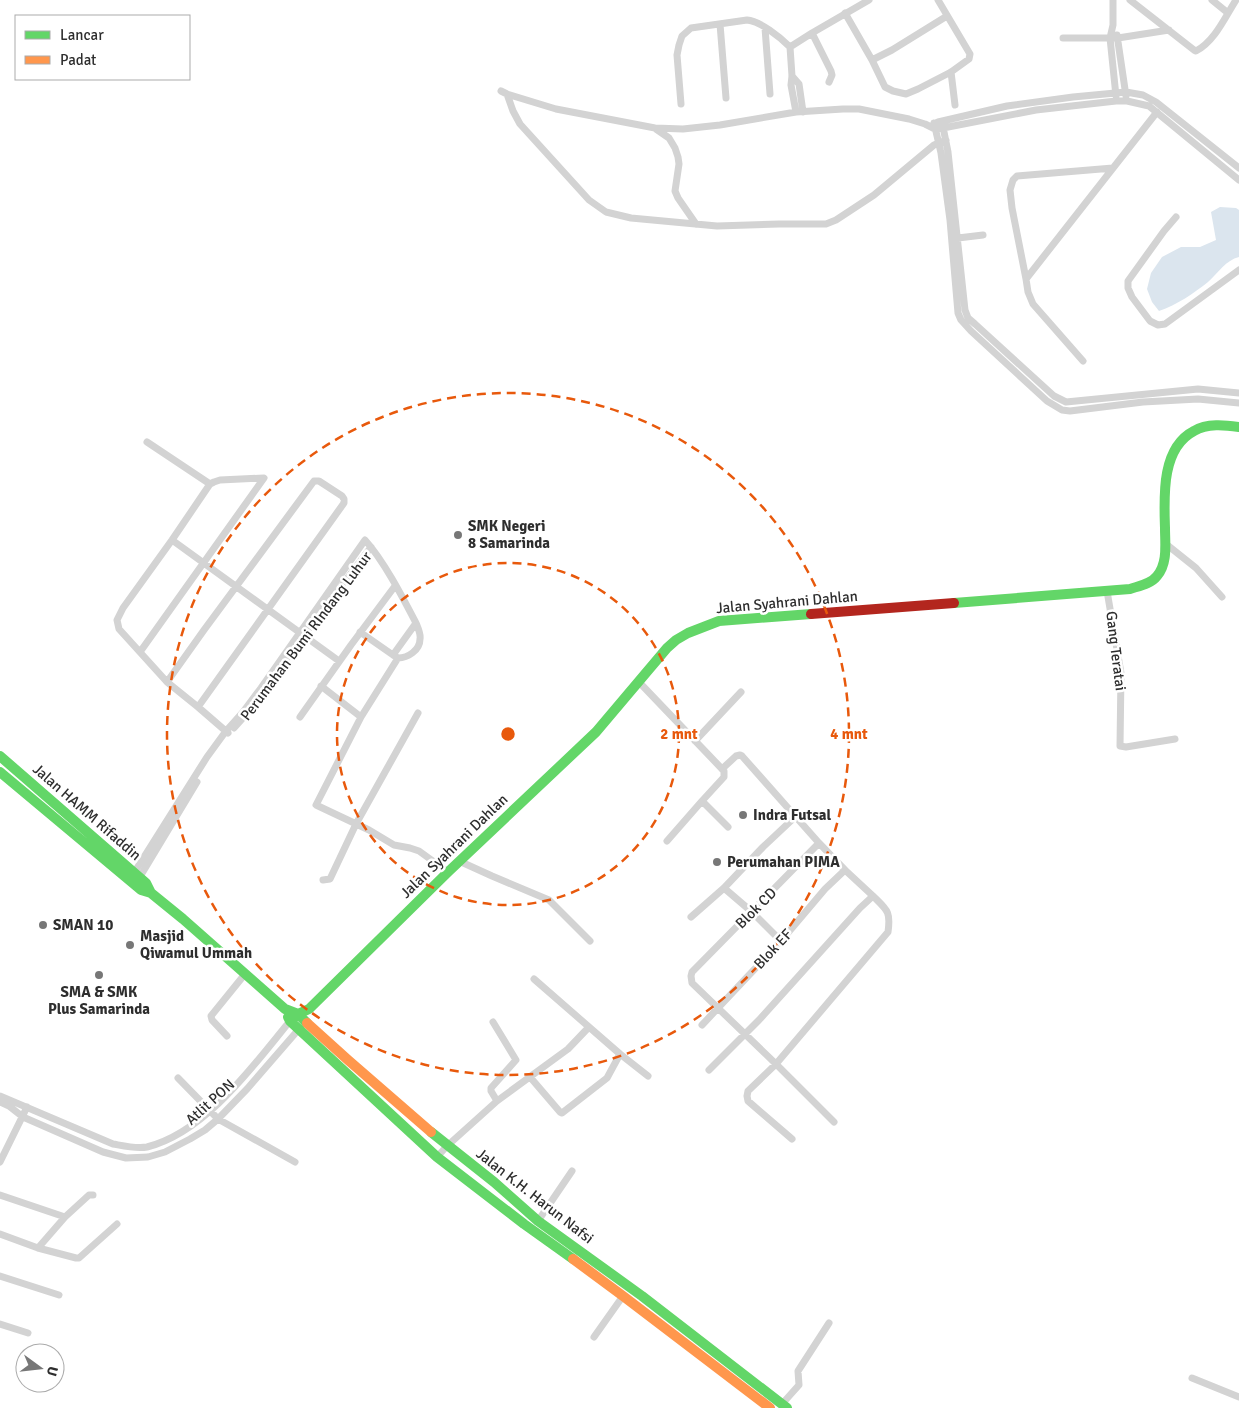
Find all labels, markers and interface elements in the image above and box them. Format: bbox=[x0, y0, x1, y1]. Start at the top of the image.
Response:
legend bbox=[15, 15, 190, 80]
text: Lancar bbox=[60, 26, 104, 44]
text: Padat bbox=[60, 51, 96, 69]
place label: SMK Negeri 8 Samarinda bbox=[468, 517, 550, 552]
marker: SMK Negeri 8 Samarinda bbox=[452, 529, 464, 541]
street label: Perumahan Bumi RIndang Luhur bbox=[237, 548, 376, 724]
street label: Jalan Syahrani Dahlan bbox=[715, 587, 859, 617]
street label: Gang Teratai bbox=[1102, 610, 1130, 692]
centre of rings bbox=[499, 725, 517, 743]
text: 2 mnt bbox=[660, 725, 698, 743]
text: 4 mnt bbox=[830, 725, 868, 743]
street label: Jalan HAMM Rifaddin bbox=[29, 760, 145, 864]
street label: Jalan Syahrani Dahlan bbox=[397, 790, 511, 902]
place label: Indra Futsal bbox=[753, 806, 832, 824]
marker: Indra Futsal bbox=[737, 809, 749, 821]
place label: Perumahan PIMA bbox=[727, 853, 840, 871]
marker: Perumahan PIMA bbox=[711, 856, 723, 868]
street label: Blok CD bbox=[732, 884, 780, 932]
place label: SMAN 10 bbox=[53, 916, 113, 934]
marker: SMAN 10 bbox=[37, 919, 49, 931]
street label: Blok EF bbox=[750, 925, 796, 973]
place label: Masjid Qiwamul Ummah bbox=[140, 927, 252, 962]
marker: Masjid Qiwamul Ummah bbox=[124, 939, 136, 951]
marker: SMA & SMK Plus Samarinda bbox=[93, 969, 105, 981]
place label: SMA & SMK Plus Samarinda bbox=[48, 983, 150, 1018]
street label: Atlit PON bbox=[182, 1075, 238, 1129]
street label: Jalan K.H. Harun Nafsi bbox=[473, 1145, 597, 1247]
north arrow bbox=[15, 1343, 65, 1393]
text: U bbox=[43, 1364, 62, 1378]

